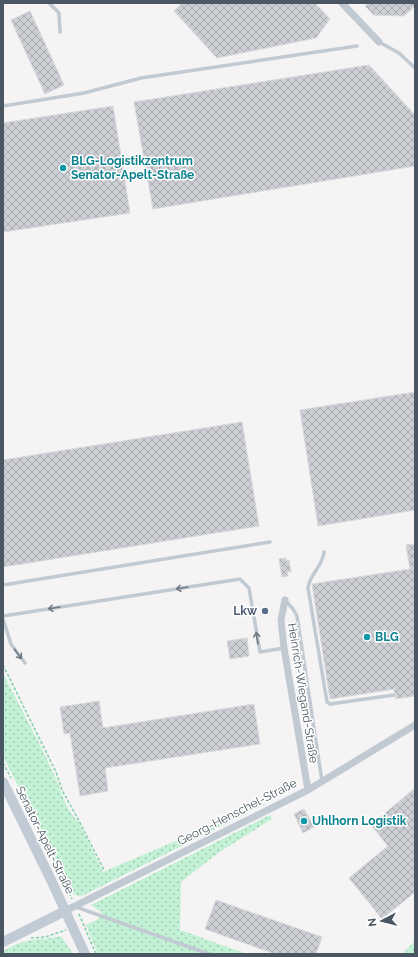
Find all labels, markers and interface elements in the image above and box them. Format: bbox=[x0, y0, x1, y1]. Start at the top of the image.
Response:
place label: BLG-Logistikzentrum Senator-Apelt-Straße bbox=[71, 154, 194, 182]
marker: BLG-Logistikzentrum Senator-Apelt-Straße bbox=[58, 163, 68, 173]
one-way arrow bbox=[176, 584, 189, 592]
one-way arrow bbox=[48, 604, 61, 612]
place label: Lkw bbox=[233, 604, 258, 618]
marker: Lkw bbox=[260, 606, 270, 616]
street label: Heinrich-Wiegand-Straße bbox=[285, 622, 321, 764]
place label: BLG bbox=[375, 630, 399, 644]
one-way arrow bbox=[253, 632, 261, 645]
marker: BLG bbox=[362, 632, 372, 642]
one-way arrow bbox=[14, 649, 22, 660]
street label: Georg-Henschel-Straße bbox=[175, 776, 299, 848]
street label: Senator-Apelt-Straße bbox=[13, 784, 77, 896]
place label: Uhlhorn Logistik bbox=[312, 814, 407, 828]
marker: Uhlhorn Logistik bbox=[299, 816, 309, 826]
north arrow bbox=[362, 901, 402, 941]
text: N bbox=[366, 917, 380, 927]

